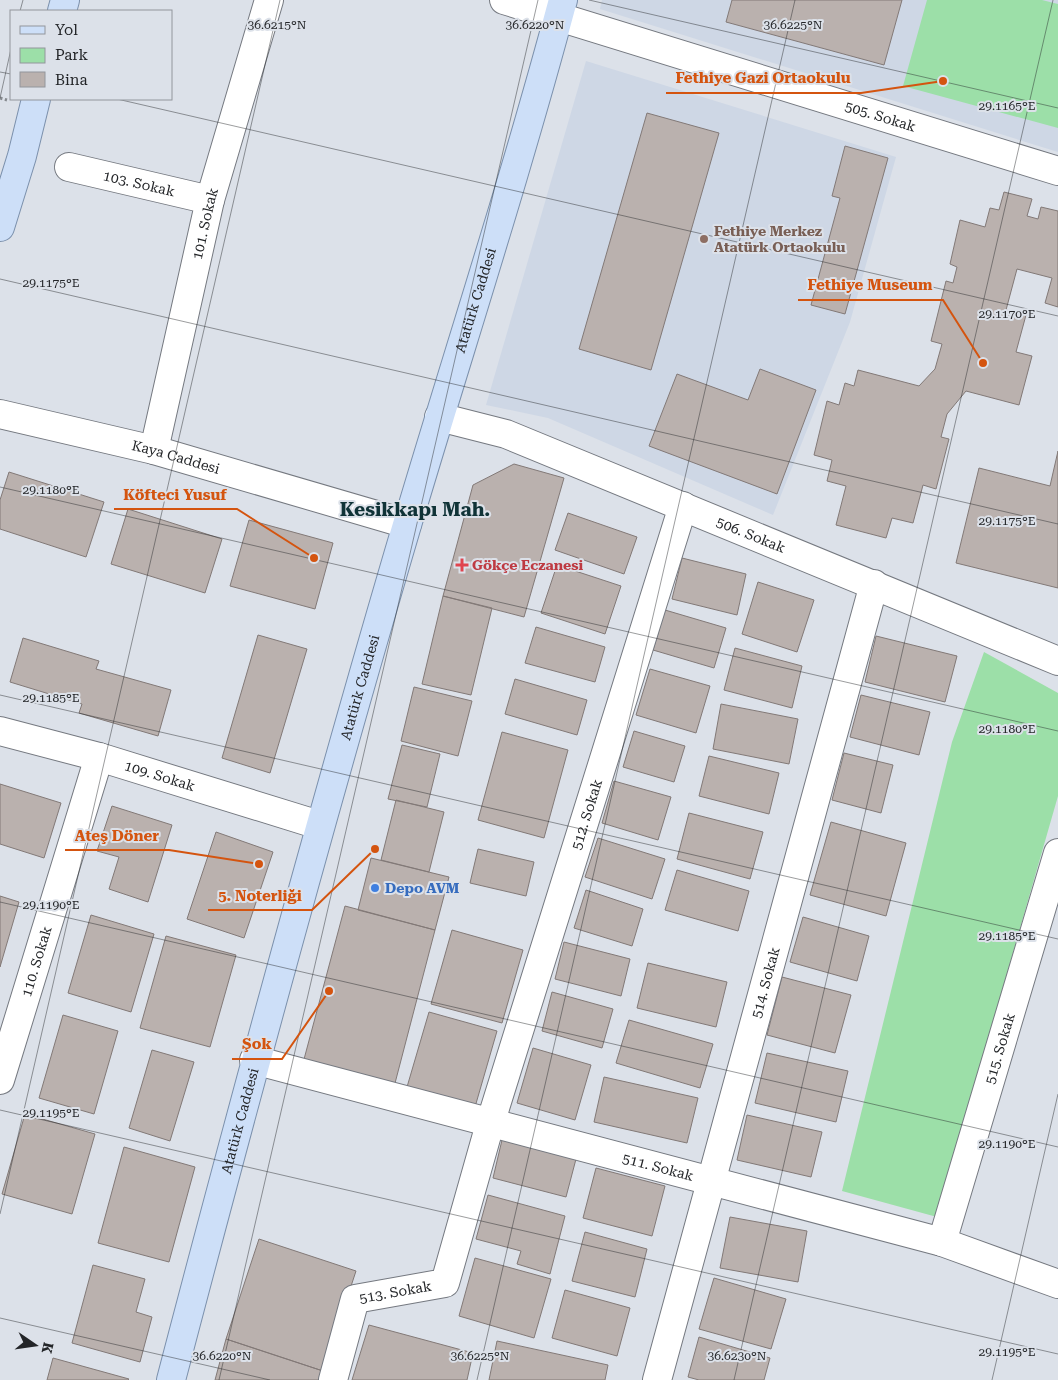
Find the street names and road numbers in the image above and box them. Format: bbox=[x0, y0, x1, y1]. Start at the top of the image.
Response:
street label: 505. Sokak bbox=[843, 98, 918, 135]
street label: 103. Sokak bbox=[102, 167, 177, 200]
street label: 101. Sokak bbox=[189, 186, 221, 261]
street label: Atatürk Caddesi bbox=[452, 245, 499, 355]
street label: Kaya Caddesi bbox=[130, 437, 222, 477]
street label: 506. Sokak bbox=[714, 513, 788, 556]
street label: Atatürk Caddesi bbox=[337, 632, 383, 742]
street label: 109. Sokak bbox=[123, 757, 197, 794]
street label: 512. Sokak bbox=[568, 777, 605, 852]
street label: 110. Sokak bbox=[18, 924, 55, 999]
street label: 514. Sokak bbox=[748, 945, 783, 1020]
street label: 515. Sokak bbox=[982, 1011, 1018, 1086]
street label: Atatürk Caddesi bbox=[218, 1066, 262, 1176]
street label: 511. Sokak bbox=[621, 1150, 696, 1184]
street label: 513. Sokak bbox=[358, 1278, 433, 1306]

